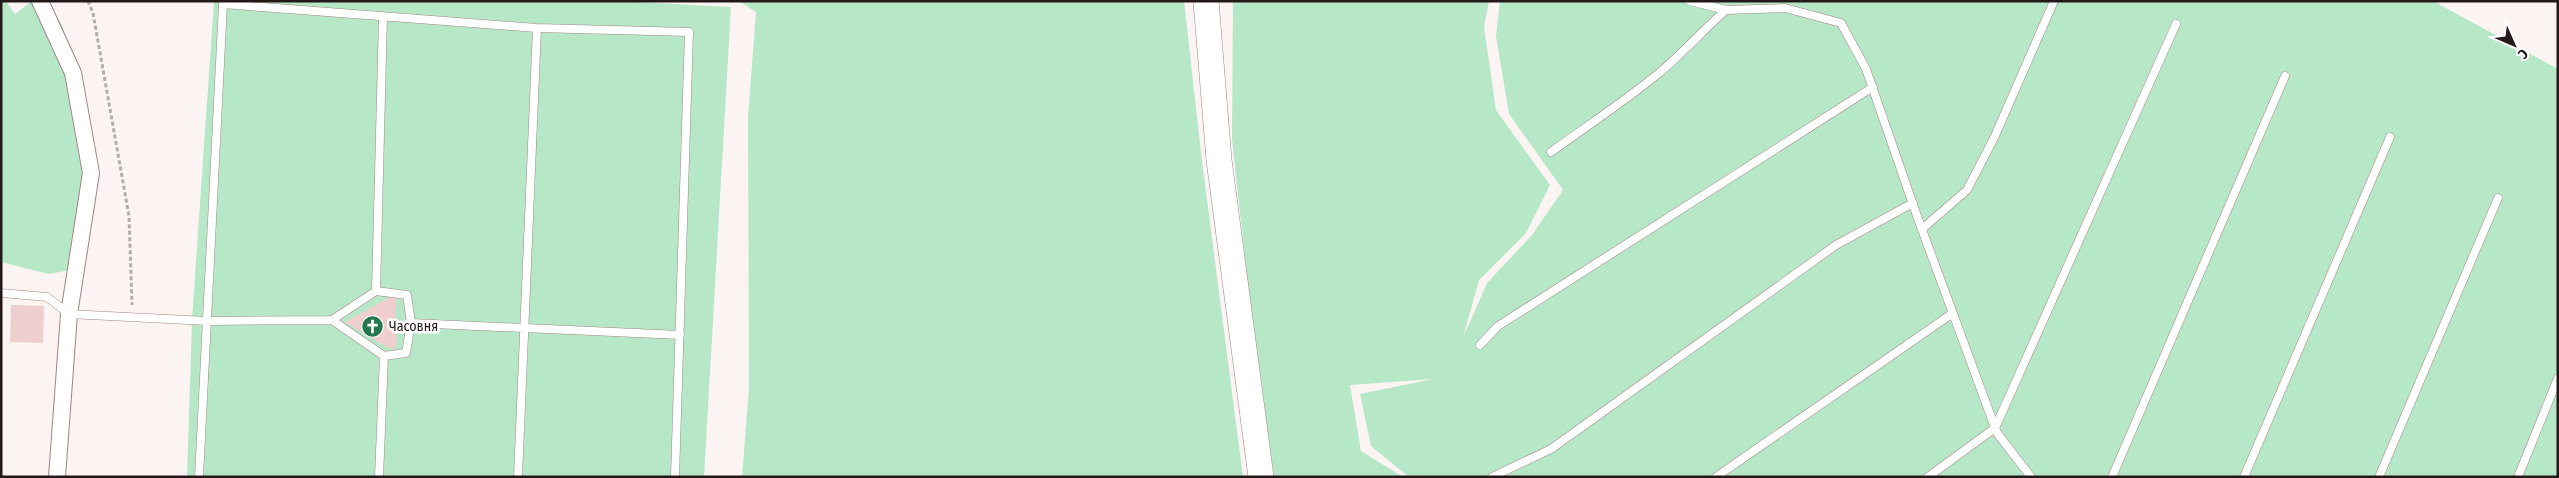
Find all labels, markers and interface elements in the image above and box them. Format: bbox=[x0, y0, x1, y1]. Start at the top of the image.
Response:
north arrow bbox=[2489, 20, 2539, 70]
text: С bbox=[2514, 45, 2531, 63]
church icon: Часовня bbox=[361, 314, 385, 338]
place label: Часовня bbox=[389, 318, 438, 335]

